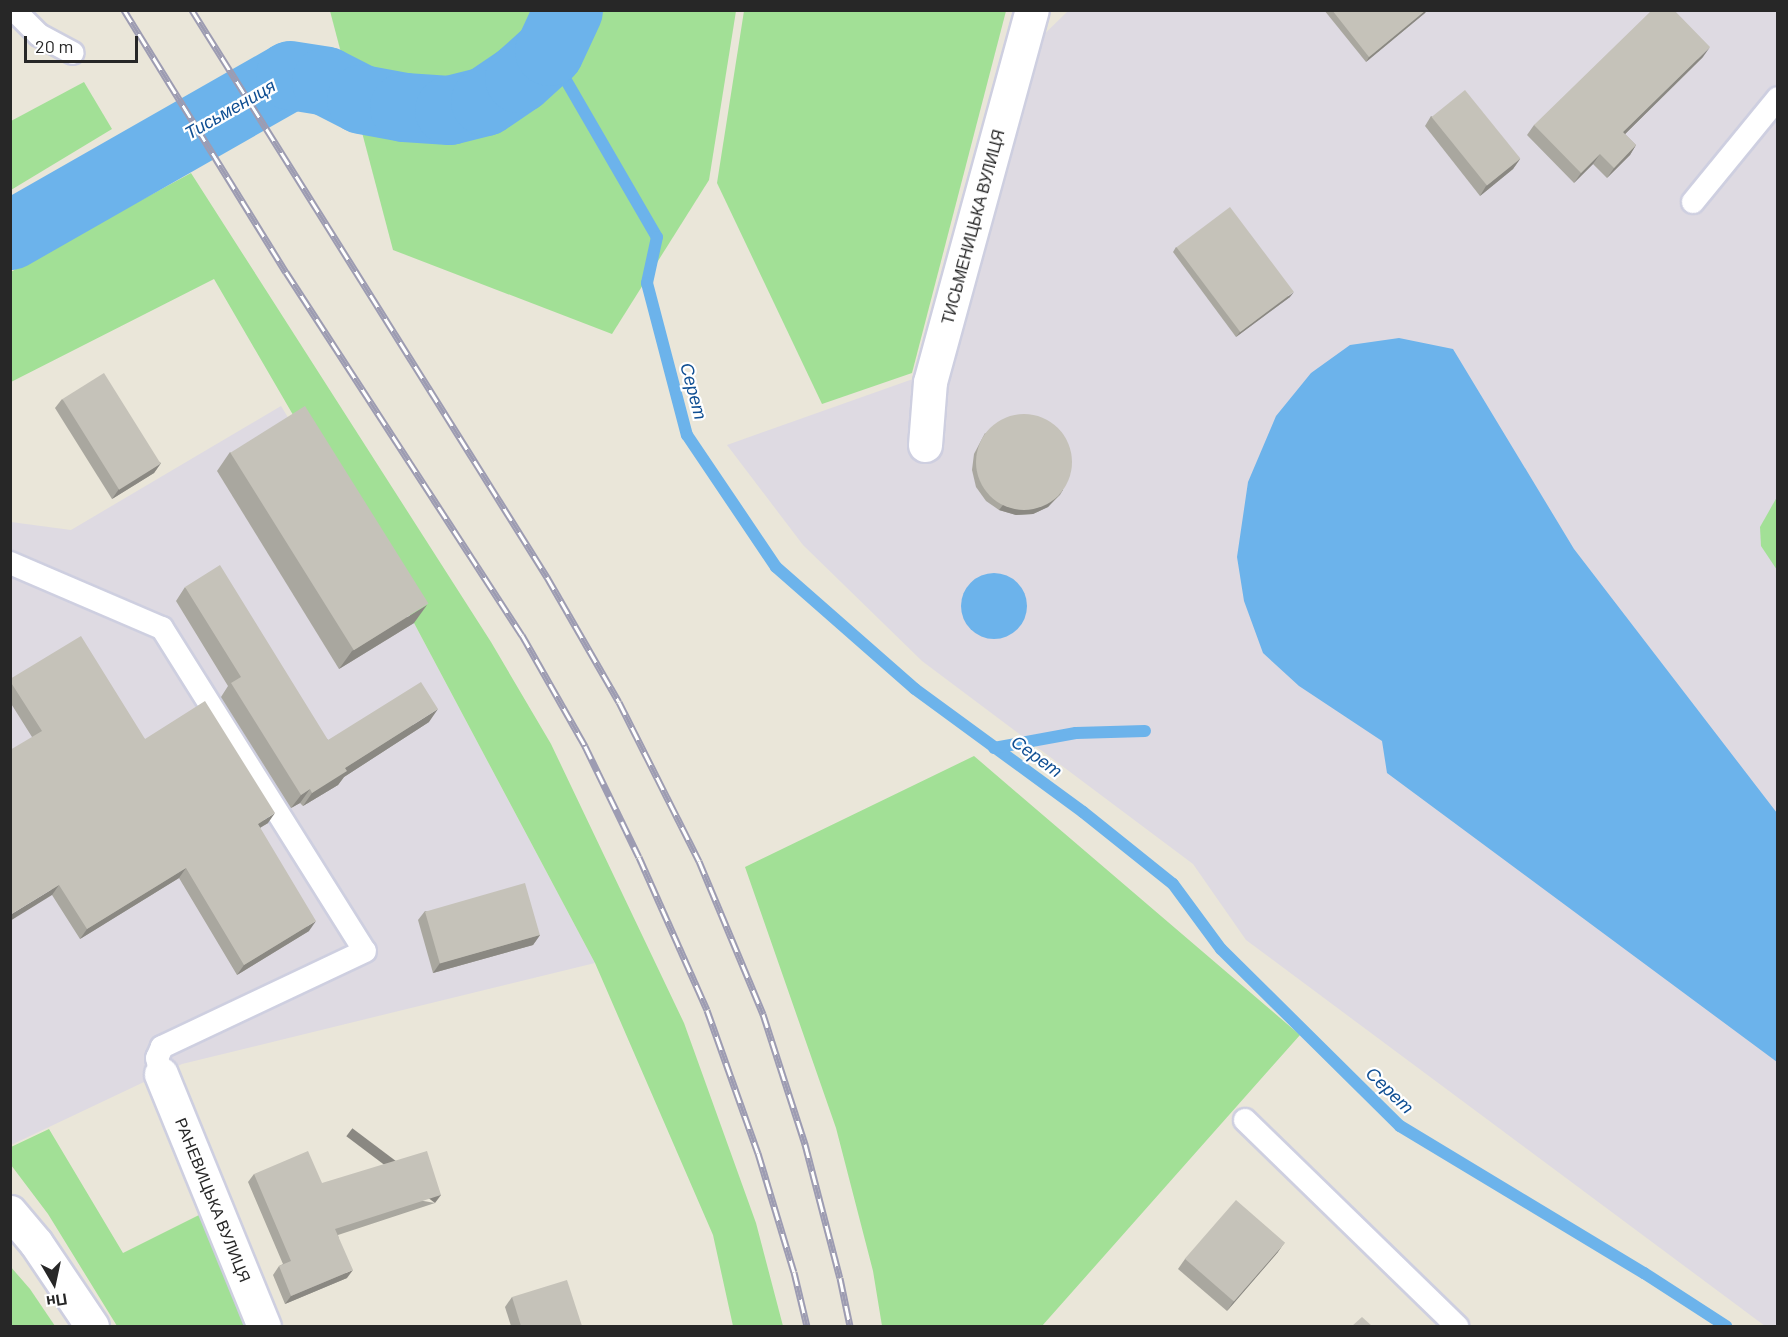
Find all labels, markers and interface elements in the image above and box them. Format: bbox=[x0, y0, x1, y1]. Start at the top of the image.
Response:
scale bar bbox=[27, 24, 141, 62]
text: 20 m bbox=[35, 35, 73, 57]
water label: Тисьмениця bbox=[181, 74, 279, 144]
street label: ТИСЬМЕНИЦЬКА ВУЛИЦЯ bbox=[938, 128, 1008, 326]
water label: Серет bbox=[676, 360, 712, 422]
water label: Серет bbox=[1007, 730, 1067, 782]
water label: Серет bbox=[1362, 1062, 1418, 1118]
street label: РАНЕВИЦЬКА ВУЛИЦЯ bbox=[171, 1115, 255, 1285]
north arrow bbox=[24, 1253, 84, 1313]
text: Пн bbox=[45, 1290, 69, 1312]

